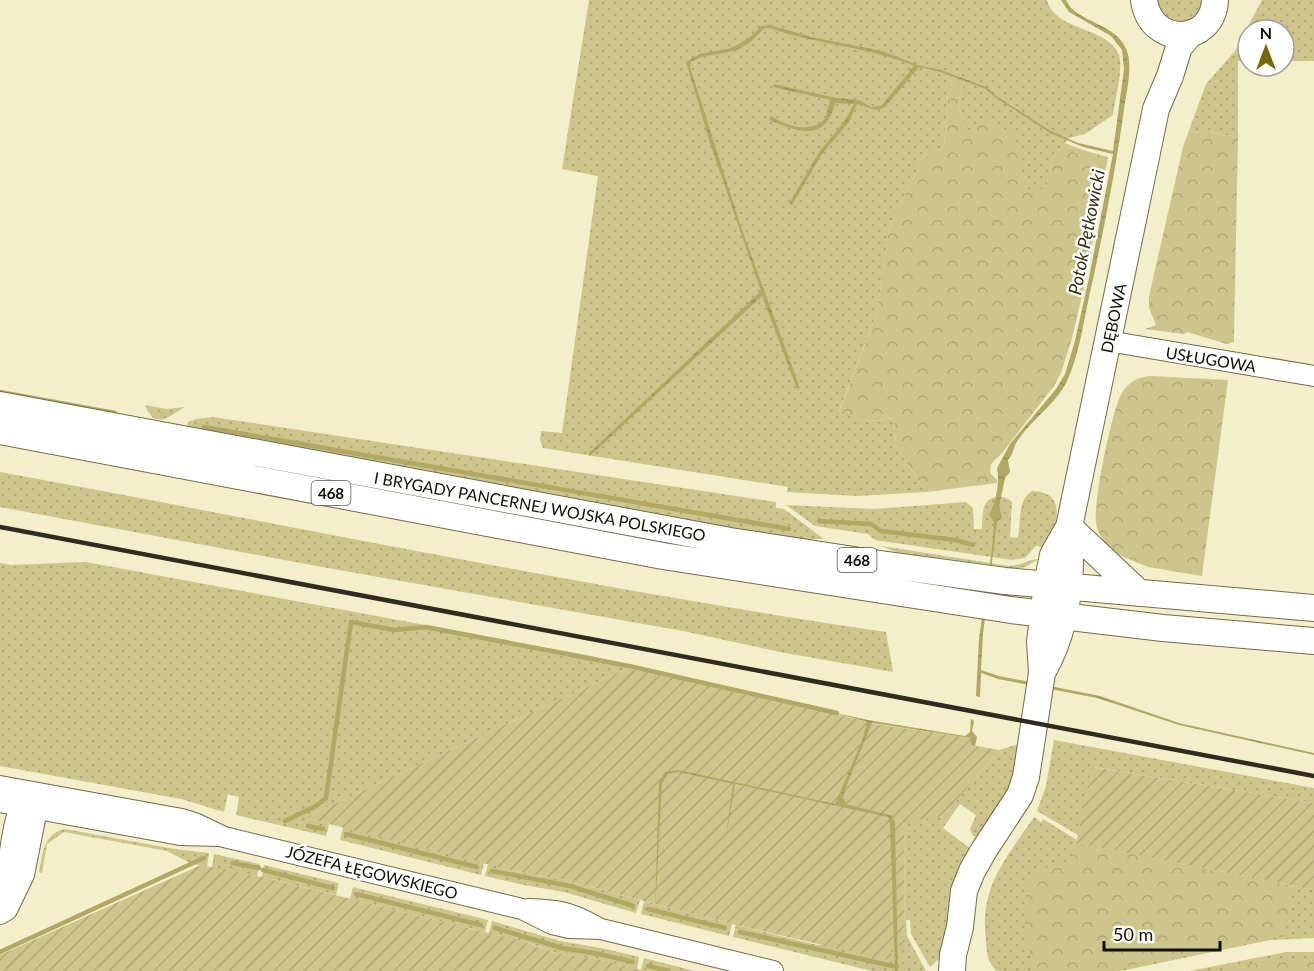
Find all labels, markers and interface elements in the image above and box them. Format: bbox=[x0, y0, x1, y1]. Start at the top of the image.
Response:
north arrow bbox=[1236, 18, 1296, 78]
text: N bbox=[1260, 23, 1272, 42]
water label: Potok Pętkowicki bbox=[1063, 168, 1109, 296]
street label: DĘBOWA bbox=[1096, 281, 1130, 355]
street label: USŁUGOWA bbox=[1164, 342, 1258, 376]
street label: I BRYGADY PANCERNEJ WOJSKA POLSKIEGO bbox=[373, 467, 707, 545]
road number: 468 bbox=[312, 481, 350, 505]
road number: 468 bbox=[838, 548, 876, 572]
street label: JÓZEFA ŁĘGOWSKIEGO bbox=[284, 841, 460, 903]
scale bar bbox=[1104, 914, 1220, 952]
text: 50 m bbox=[1113, 923, 1153, 945]

